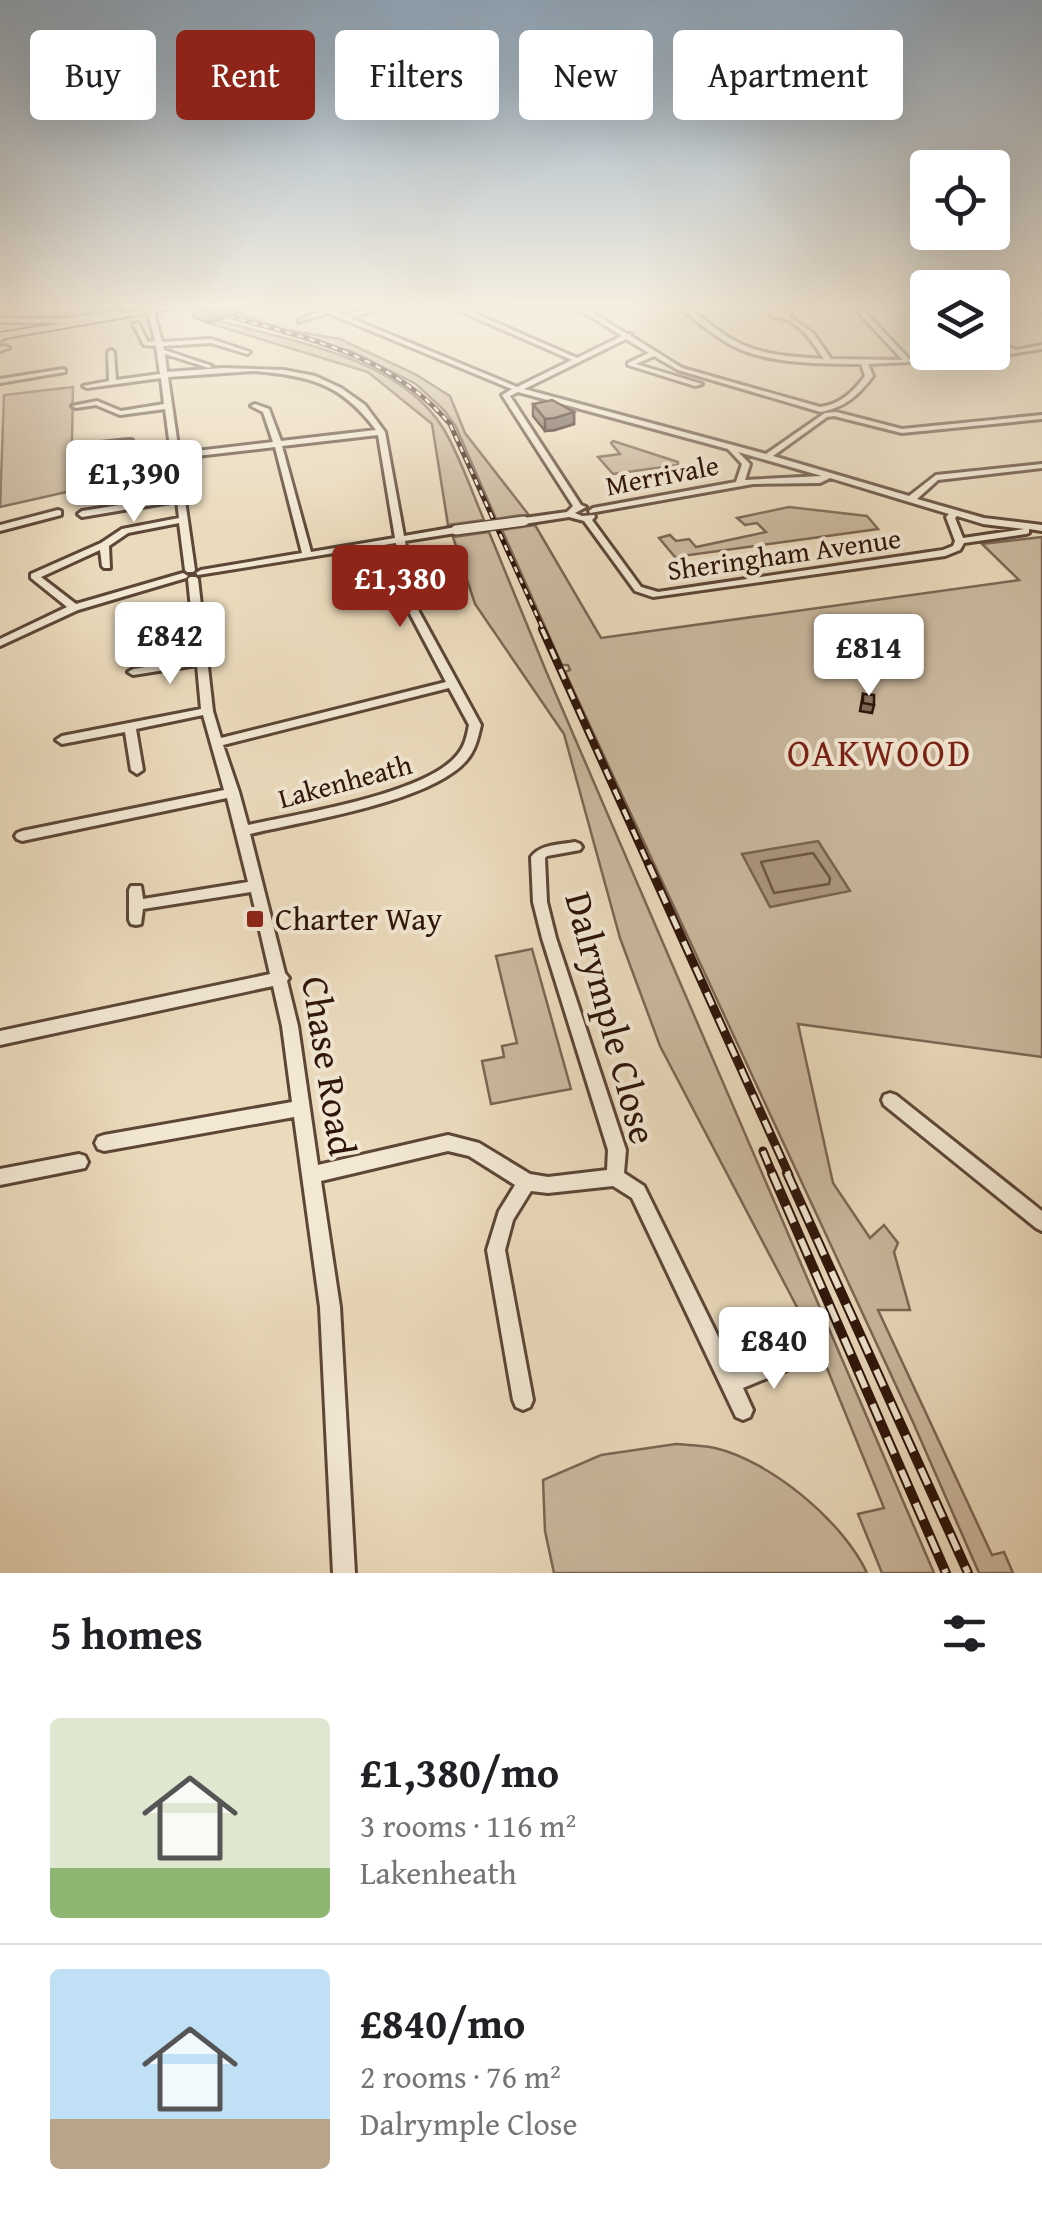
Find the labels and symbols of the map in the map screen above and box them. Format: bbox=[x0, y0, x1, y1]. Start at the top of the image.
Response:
pin: £1,390 bbox=[53, 440, 215, 525]
street label: Merrivale bbox=[602, 443, 722, 506]
street label: Sheringham Avenue bbox=[664, 517, 903, 590]
pin: £1,380 bbox=[319, 545, 481, 630]
pin: £842 bbox=[111, 602, 229, 687]
pin: £814 bbox=[810, 614, 928, 699]
district label: OAKWOOD bbox=[787, 724, 973, 780]
street label: Lakenheath bbox=[273, 743, 417, 818]
street label: Dalrymple Close bbox=[551, 886, 672, 1150]
place label: Charter Way bbox=[275, 895, 442, 942]
marker: Charter Way bbox=[244, 908, 266, 930]
street label: Chase Road bbox=[288, 972, 372, 1160]
pin: £840 bbox=[715, 1307, 833, 1392]

